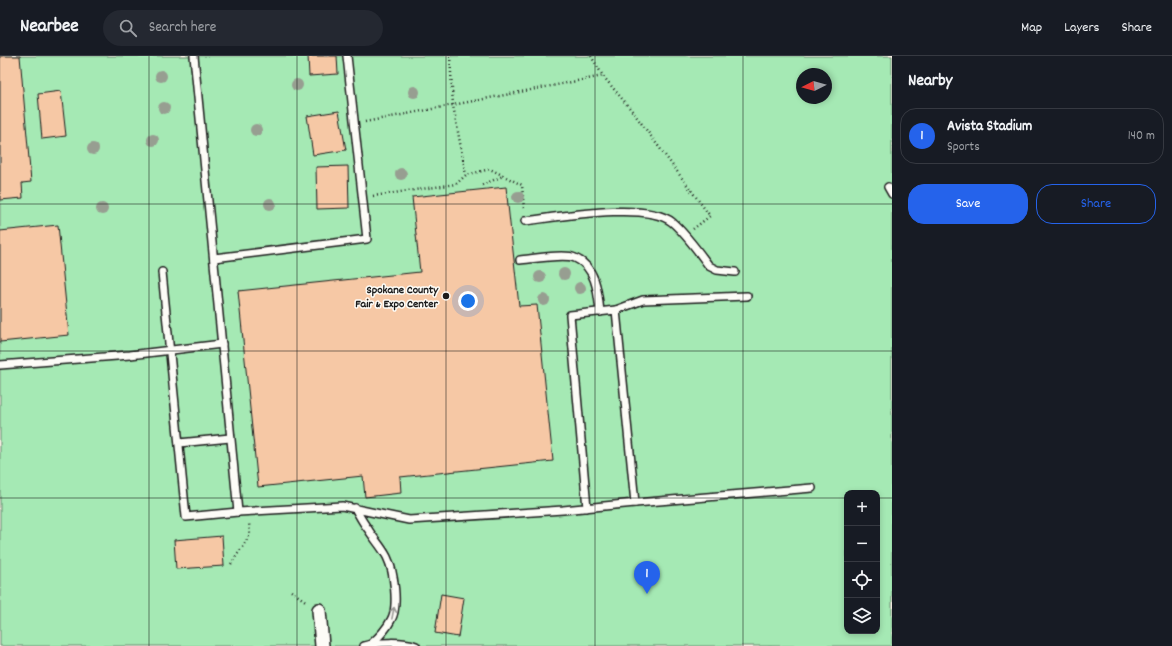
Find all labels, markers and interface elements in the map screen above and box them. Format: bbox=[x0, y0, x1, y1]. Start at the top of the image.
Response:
search box bbox=[103, 10, 383, 46]
text: Nearbee bbox=[20, 14, 79, 41]
icon: search bbox=[117, 17, 139, 39]
text: Search here bbox=[149, 17, 216, 39]
text: Map bbox=[1021, 18, 1042, 38]
text: Layers bbox=[1064, 18, 1099, 38]
text: Share bbox=[1121, 18, 1152, 38]
north arrow bbox=[796, 68, 832, 104]
text: Nearby bbox=[908, 70, 952, 94]
text: Avista Stadium bbox=[947, 116, 1032, 138]
text: 1 bbox=[921, 127, 923, 146]
text: 140 m bbox=[1128, 127, 1155, 146]
text: Sports bbox=[947, 138, 980, 157]
button: Save bbox=[908, 184, 1028, 224]
button: Share bbox=[1036, 184, 1156, 224]
place label: Spokane County Fair & Expo Center bbox=[355, 282, 439, 313]
marker: Spokane County Fair & Expo Center bbox=[441, 291, 451, 301]
your location bbox=[458, 291, 478, 311]
map controls bbox=[844, 490, 880, 634]
button: + bbox=[844, 490, 880, 526]
button: − bbox=[844, 526, 880, 562]
pin: 1 bbox=[634, 561, 660, 594]
button: locate bbox=[844, 562, 880, 598]
button: layers bbox=[844, 598, 880, 634]
one-way arrow bbox=[390, 606, 398, 619]

